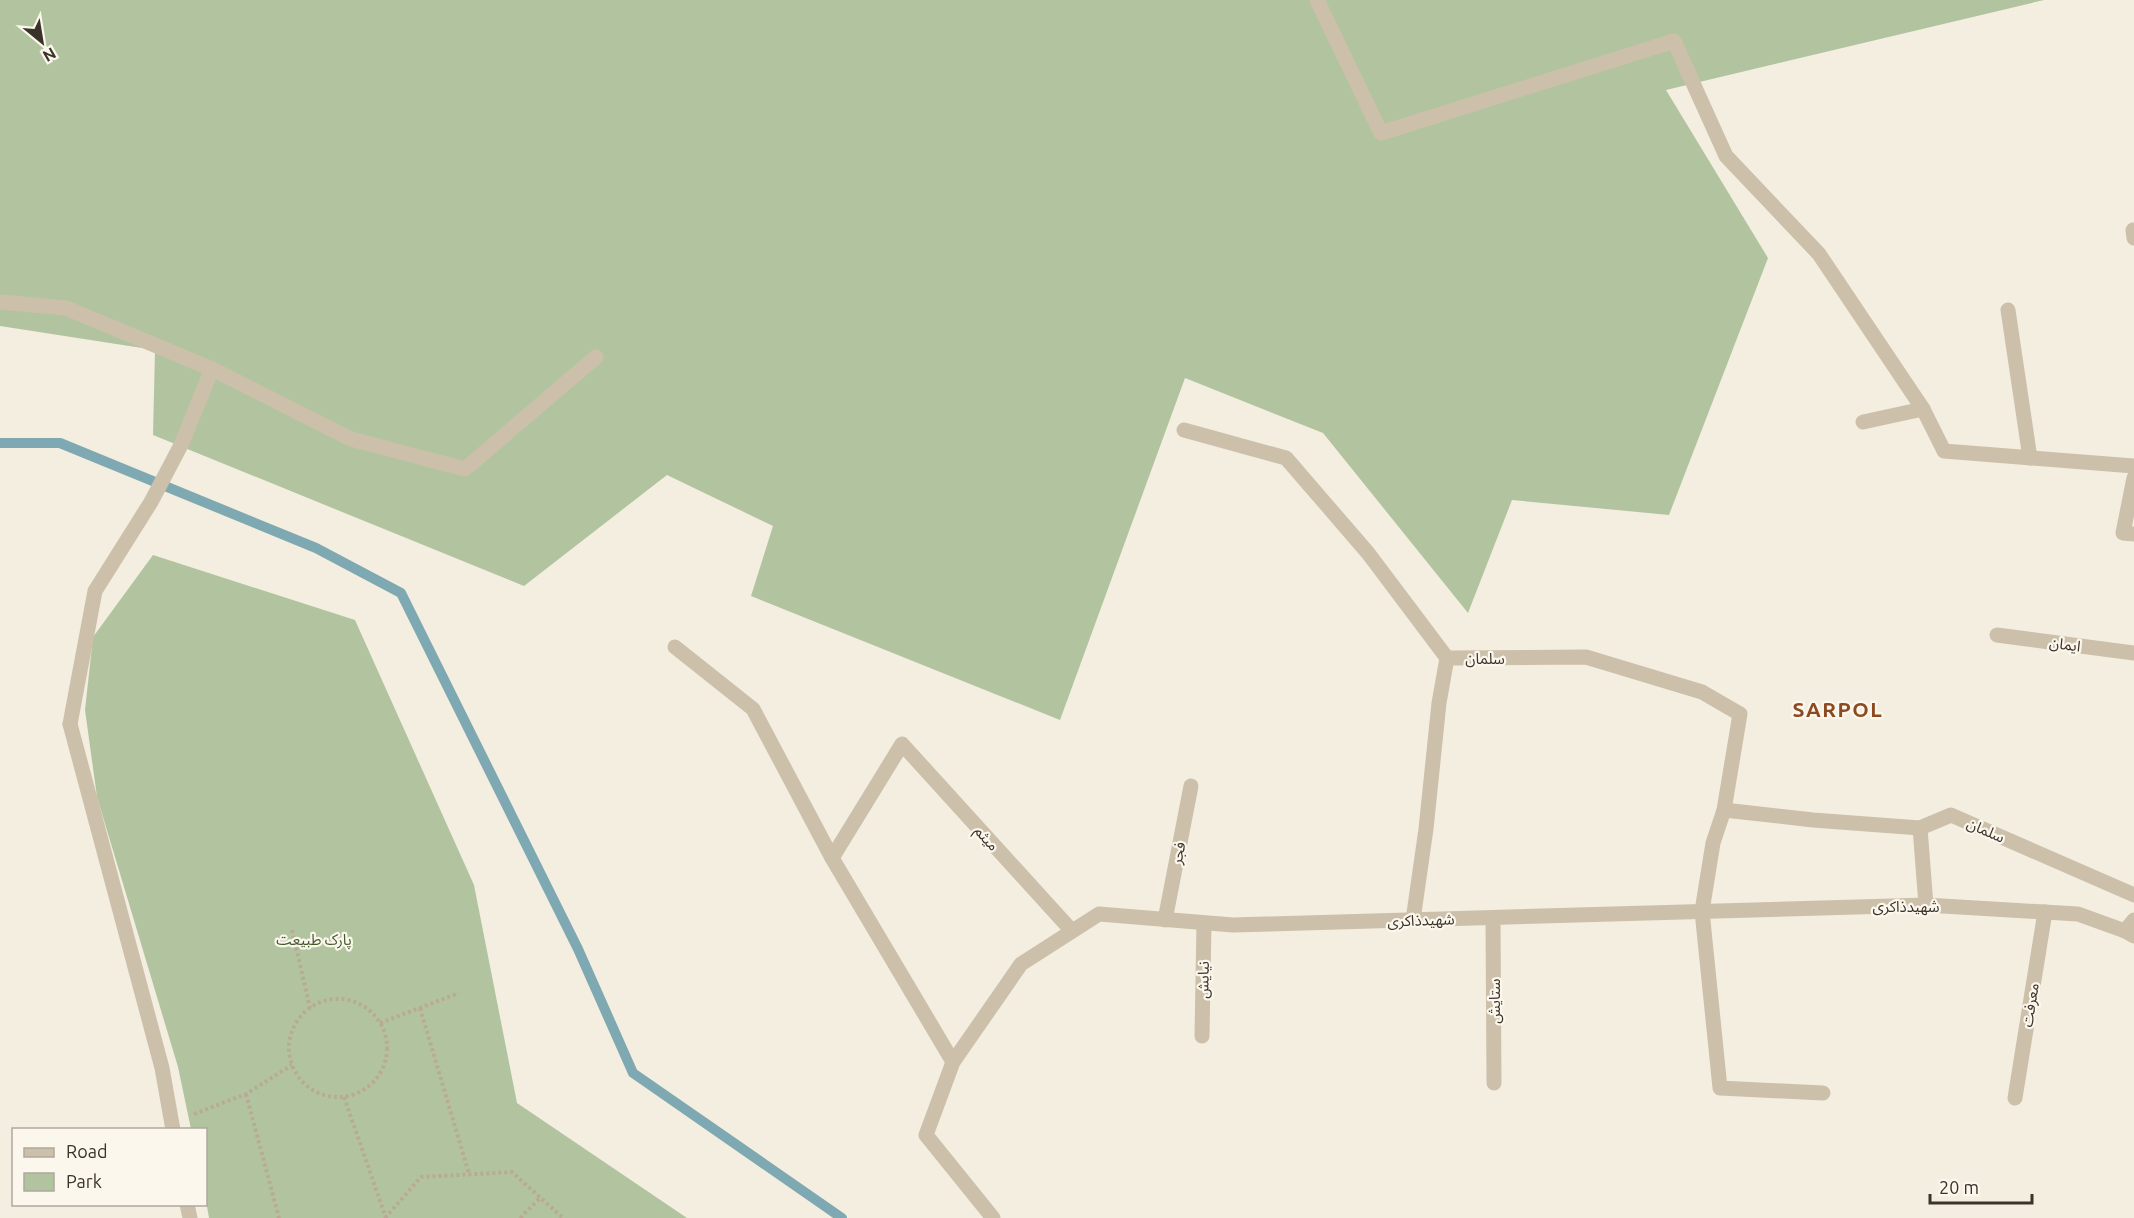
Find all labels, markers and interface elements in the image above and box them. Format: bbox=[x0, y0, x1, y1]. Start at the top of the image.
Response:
north arrow bbox=[12, 12, 72, 72]
text: N bbox=[40, 44, 59, 66]
street label: ایمان bbox=[2048, 633, 2082, 656]
street label: سلمان bbox=[1465, 650, 1505, 668]
district label: SARPOL bbox=[1793, 697, 1883, 721]
street label: سلمان bbox=[1964, 814, 2008, 847]
street label: میثم bbox=[969, 822, 1003, 856]
street label: فجر bbox=[1167, 840, 1189, 867]
street label: شهیدذاکری bbox=[1872, 898, 1940, 916]
street label: شهیدذاکری bbox=[1387, 910, 1455, 931]
park label: پارک طبیعت bbox=[276, 931, 352, 950]
street label: نیایش bbox=[1194, 961, 1213, 999]
street label: ستایش bbox=[1486, 978, 1504, 1024]
street label: معرفت bbox=[2018, 982, 2043, 1028]
legend bbox=[12, 1128, 207, 1206]
text: Road bbox=[66, 1141, 108, 1161]
scale bar bbox=[1930, 1167, 2032, 1205]
text: Park bbox=[66, 1171, 102, 1191]
text: 20 m bbox=[1939, 1177, 1979, 1197]

